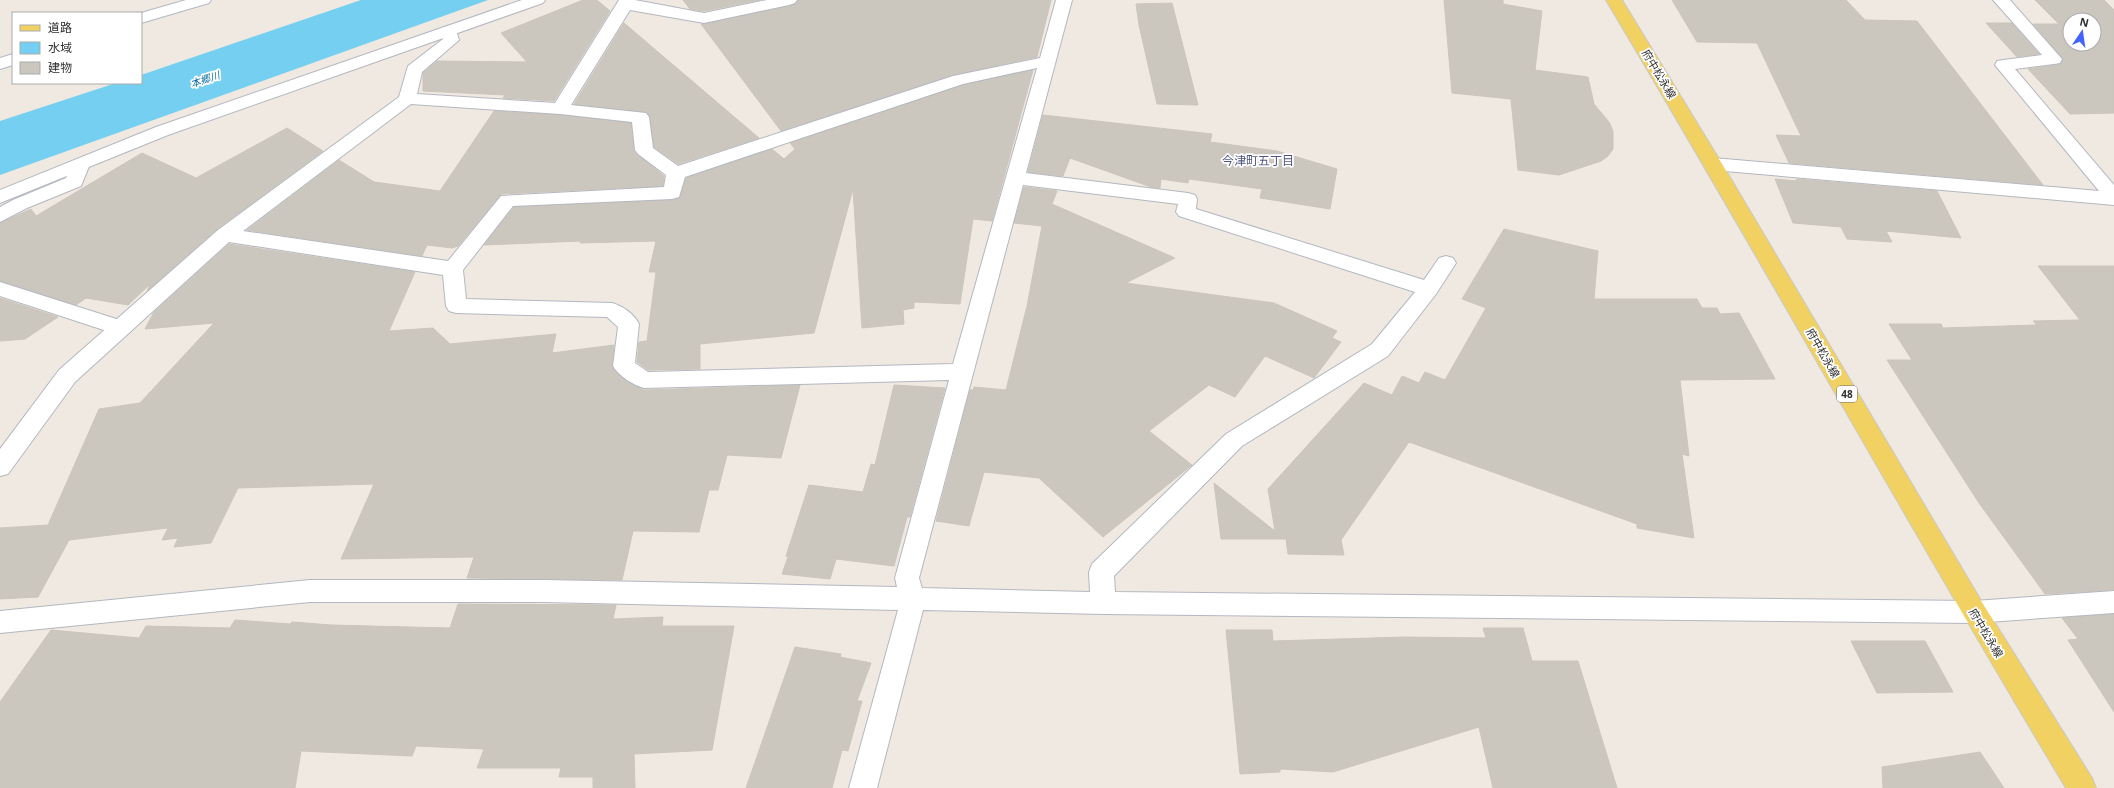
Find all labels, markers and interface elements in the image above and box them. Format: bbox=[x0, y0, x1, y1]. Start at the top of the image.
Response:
legend bbox=[12, 12, 142, 84]
north arrow bbox=[2062, 12, 2102, 52]
text: N bbox=[2078, 13, 2090, 30]
text: 道路 bbox=[48, 19, 72, 36]
text: 水域 bbox=[48, 39, 72, 56]
street label: 府中松永線 bbox=[1639, 46, 1680, 101]
text: 建物 bbox=[48, 59, 72, 76]
water label: 本郷川 bbox=[189, 67, 222, 91]
district label: 今津町五丁目 bbox=[1222, 152, 1294, 169]
street label: 府中松永線 bbox=[1803, 325, 1844, 380]
road number: 48 bbox=[1837, 386, 1857, 402]
street label: 府中松永線 bbox=[1966, 605, 2007, 660]

